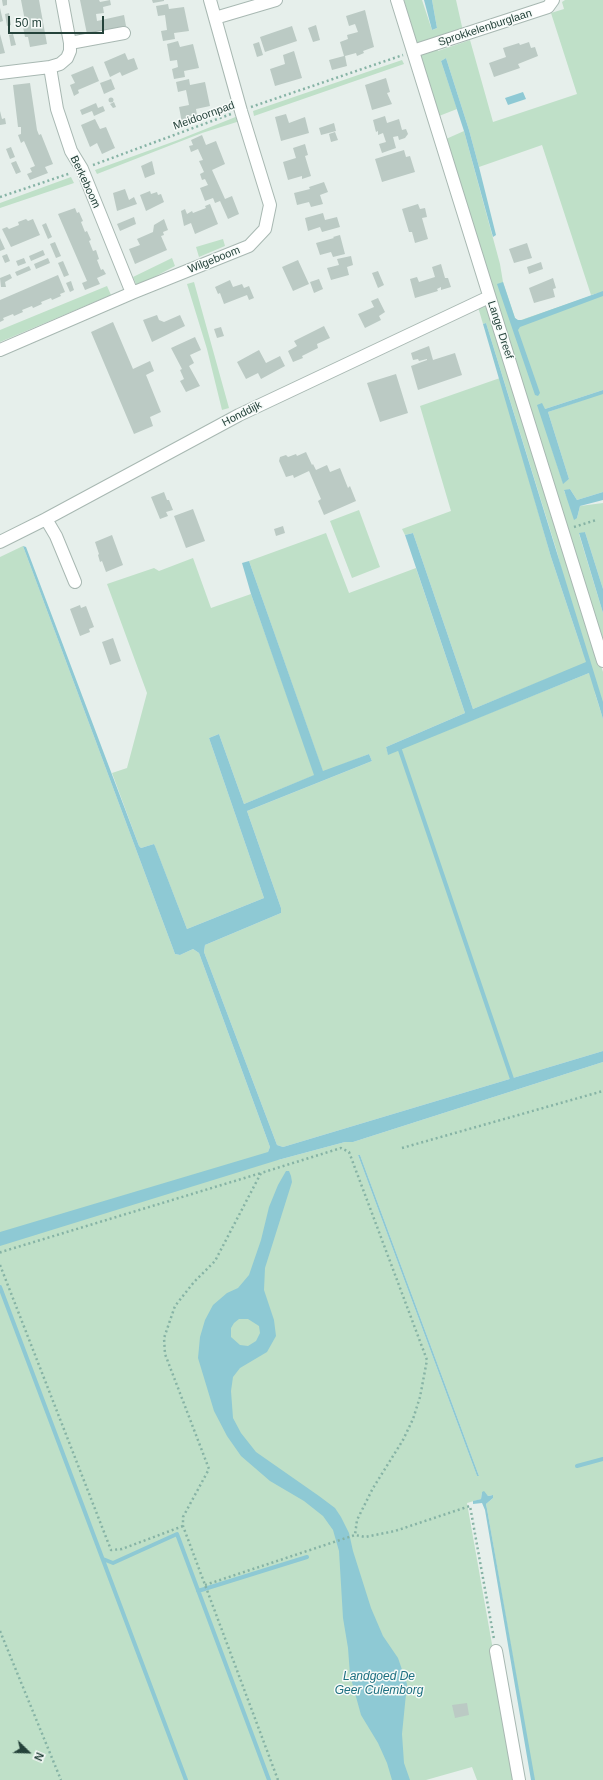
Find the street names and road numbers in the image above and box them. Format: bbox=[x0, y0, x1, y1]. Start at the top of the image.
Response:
street label: Sprokkelenburglaan bbox=[436, 7, 534, 49]
street label: Meidoornpad bbox=[172, 99, 236, 133]
street label: Berkeboom bbox=[67, 154, 103, 210]
street label: Wilgeboom bbox=[186, 244, 242, 276]
street label: Lange Dreef bbox=[484, 299, 516, 361]
street label: Honddijk bbox=[220, 398, 264, 430]

